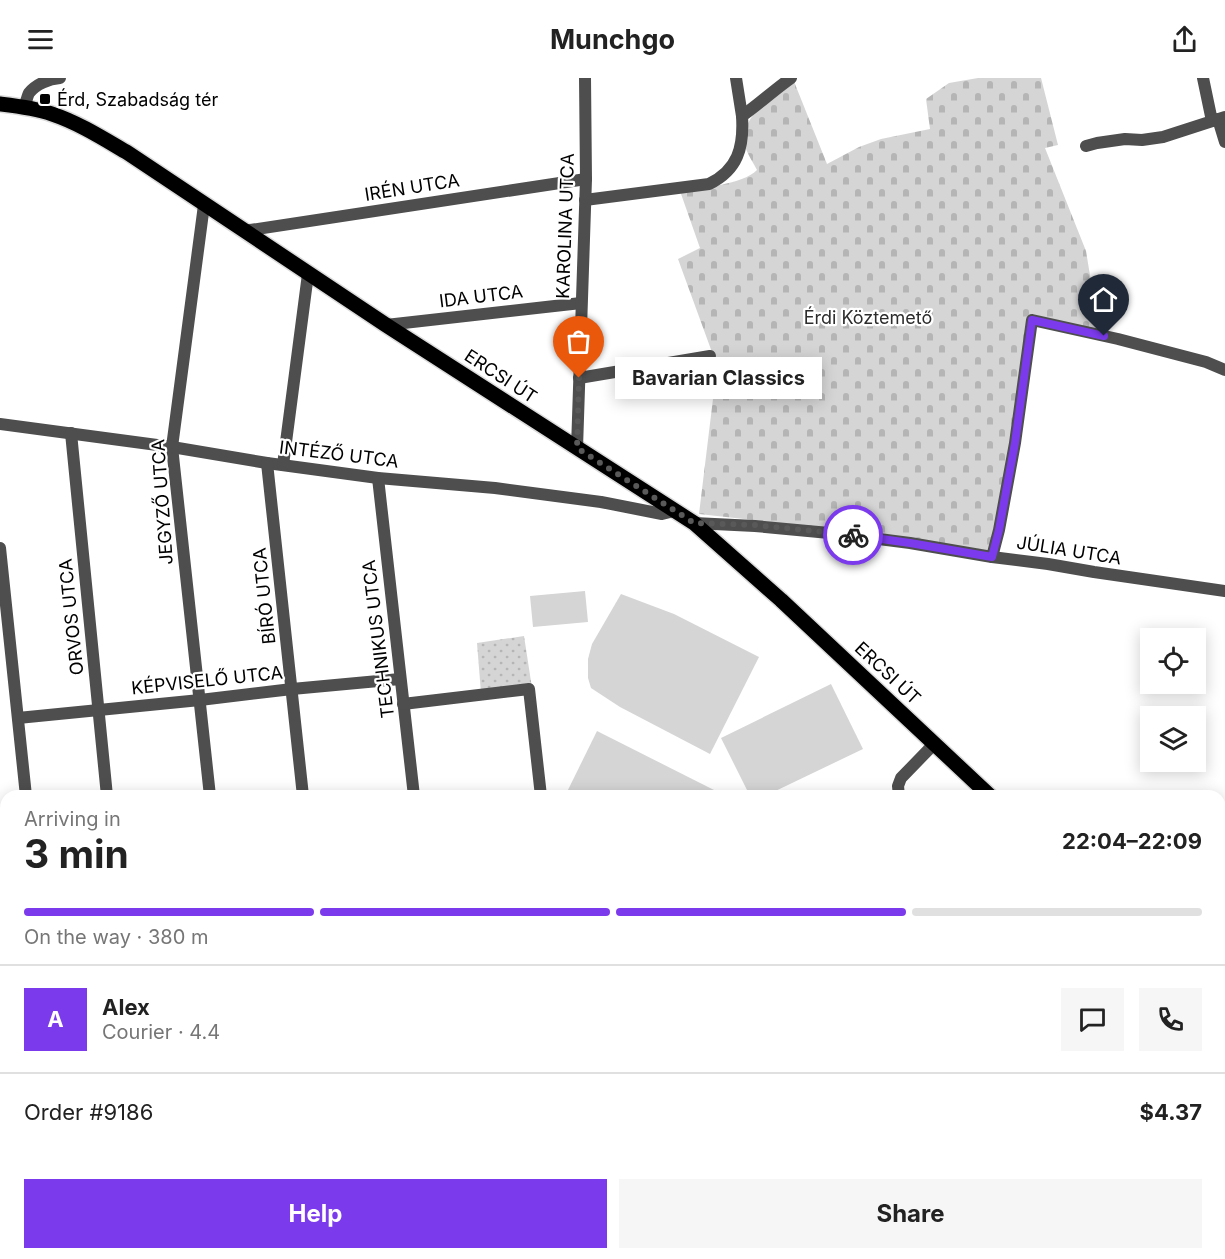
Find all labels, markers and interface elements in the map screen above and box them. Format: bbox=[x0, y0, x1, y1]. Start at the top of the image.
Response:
icon: menu bbox=[24, 23, 57, 56]
text: Munchgo bbox=[550, 23, 675, 56]
icon: share bbox=[1168, 23, 1201, 56]
place label: Érd, Szabadság tér bbox=[57, 88, 218, 110]
marker: Érd, Szabadság tér bbox=[38, 92, 52, 106]
street label: KAROLINA UTCA bbox=[552, 153, 578, 299]
street label: IRÉN UTCA bbox=[363, 168, 461, 205]
pin bbox=[1078, 274, 1129, 336]
street label: IDA UTCA bbox=[438, 280, 524, 312]
icon: home bbox=[1087, 283, 1120, 316]
park label: Érdi Köztemető bbox=[804, 306, 932, 328]
pin bbox=[553, 316, 604, 378]
icon: bag bbox=[562, 325, 595, 358]
street label: ERCSI ÚT bbox=[461, 344, 542, 407]
callout: Bavarian Classics bbox=[615, 357, 822, 399]
text: Bavarian Classics bbox=[632, 366, 805, 390]
street label: INTÉZŐ UTCA bbox=[278, 435, 400, 472]
street label: JEGYZŐ UTCA bbox=[146, 439, 177, 565]
courier bbox=[823, 505, 883, 565]
icon: bike bbox=[837, 519, 870, 552]
street label: JÚLIA UTCA bbox=[1015, 530, 1123, 569]
street label: BÍRÓ UTCA bbox=[248, 547, 279, 645]
street label: ORVOS UTCA bbox=[54, 558, 88, 676]
street label: TECHNIKUS UTCA bbox=[358, 559, 398, 719]
map controls bbox=[1140, 628, 1206, 772]
button: locate bbox=[1140, 628, 1206, 694]
street label: ERCSI ÚT bbox=[851, 637, 926, 709]
street label: KÉPVISELŐ UTCA bbox=[130, 661, 284, 698]
button: layers bbox=[1140, 706, 1206, 772]
text: Arriving in bbox=[24, 807, 121, 831]
text: 22:04–22:09 bbox=[1062, 828, 1202, 854]
text: 3 min bbox=[24, 830, 129, 877]
text: On the way · 380 m bbox=[24, 925, 208, 949]
button: chat bbox=[1061, 988, 1124, 1051]
button: phone bbox=[1139, 988, 1202, 1051]
text: Alex bbox=[102, 994, 150, 1020]
text: A bbox=[47, 1006, 64, 1032]
text: Courier · 4.4 bbox=[102, 1020, 220, 1044]
text: Order #9186 bbox=[24, 1099, 153, 1125]
text: $4.37 bbox=[1140, 1099, 1202, 1125]
button: Help bbox=[24, 1179, 607, 1248]
button: Share bbox=[619, 1179, 1202, 1248]

